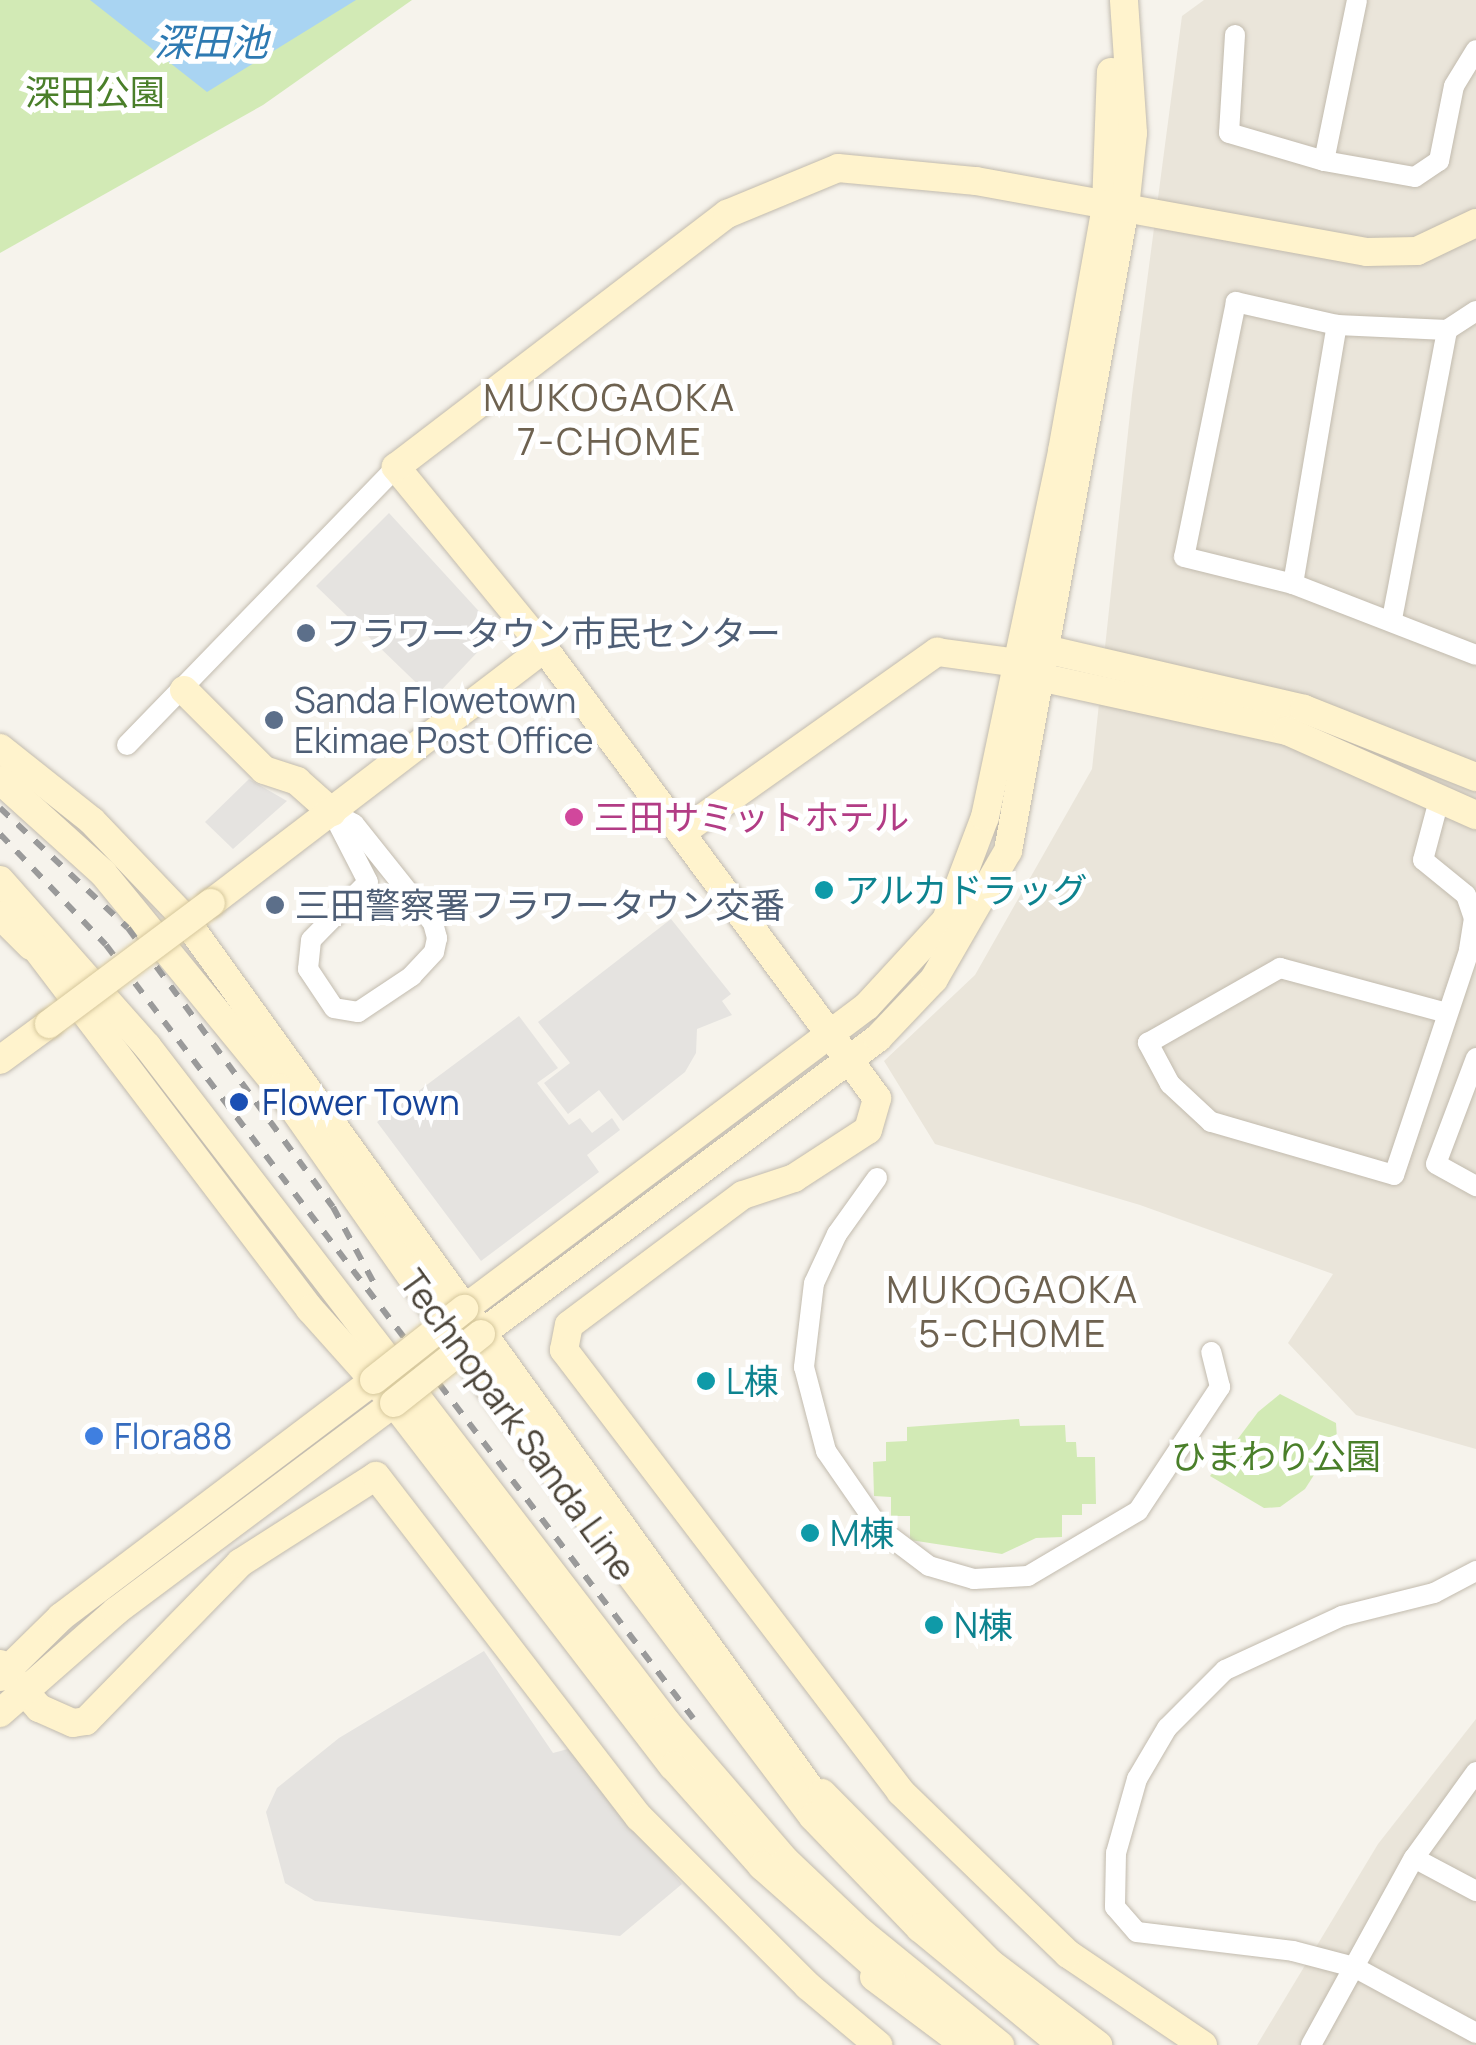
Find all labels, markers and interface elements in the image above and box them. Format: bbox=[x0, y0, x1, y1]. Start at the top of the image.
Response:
water label: 深田池 bbox=[154, 19, 268, 65]
park label: 深田公園 bbox=[25, 71, 165, 113]
district label: MUKOGAOKA 7-CHOME bbox=[483, 374, 737, 464]
place label: フラワータウン市民センター bbox=[326, 612, 781, 654]
marker: フラワータウン市民センター bbox=[295, 622, 317, 644]
place label: Sanda Flowetown Ekimae Post Office bbox=[294, 679, 594, 761]
marker: Sanda Flowetown Ekimae Post Office bbox=[263, 709, 285, 731]
place label: 三田サミットホテル bbox=[594, 796, 909, 838]
marker: 三田サミットホテル bbox=[563, 806, 585, 828]
place label: アルカドラッグ bbox=[844, 869, 1089, 911]
marker: アルカドラッグ bbox=[813, 879, 835, 901]
place label: 三田警察署フラワータウン交番 bbox=[295, 884, 785, 926]
marker: 三田警察署フラワータウン交番 bbox=[264, 894, 286, 916]
place label: Flower Town bbox=[262, 1081, 460, 1123]
marker: Flower Town bbox=[226, 1089, 252, 1115]
street label: Technopark Sanda Line bbox=[391, 1262, 645, 1588]
district label: MUKOGAOKA 5-CHOME bbox=[886, 1266, 1140, 1356]
place label: L棟 bbox=[726, 1360, 779, 1402]
marker: L棟 bbox=[695, 1370, 717, 1392]
place label: Flora88 bbox=[114, 1415, 232, 1457]
marker: Flora88 bbox=[83, 1425, 105, 1447]
park label: ひまわり公園 bbox=[1171, 1435, 1381, 1477]
place label: M棟 bbox=[830, 1512, 894, 1554]
marker: M棟 bbox=[799, 1522, 821, 1544]
place label: N棟 bbox=[954, 1604, 1013, 1646]
marker: N棟 bbox=[923, 1614, 945, 1636]

